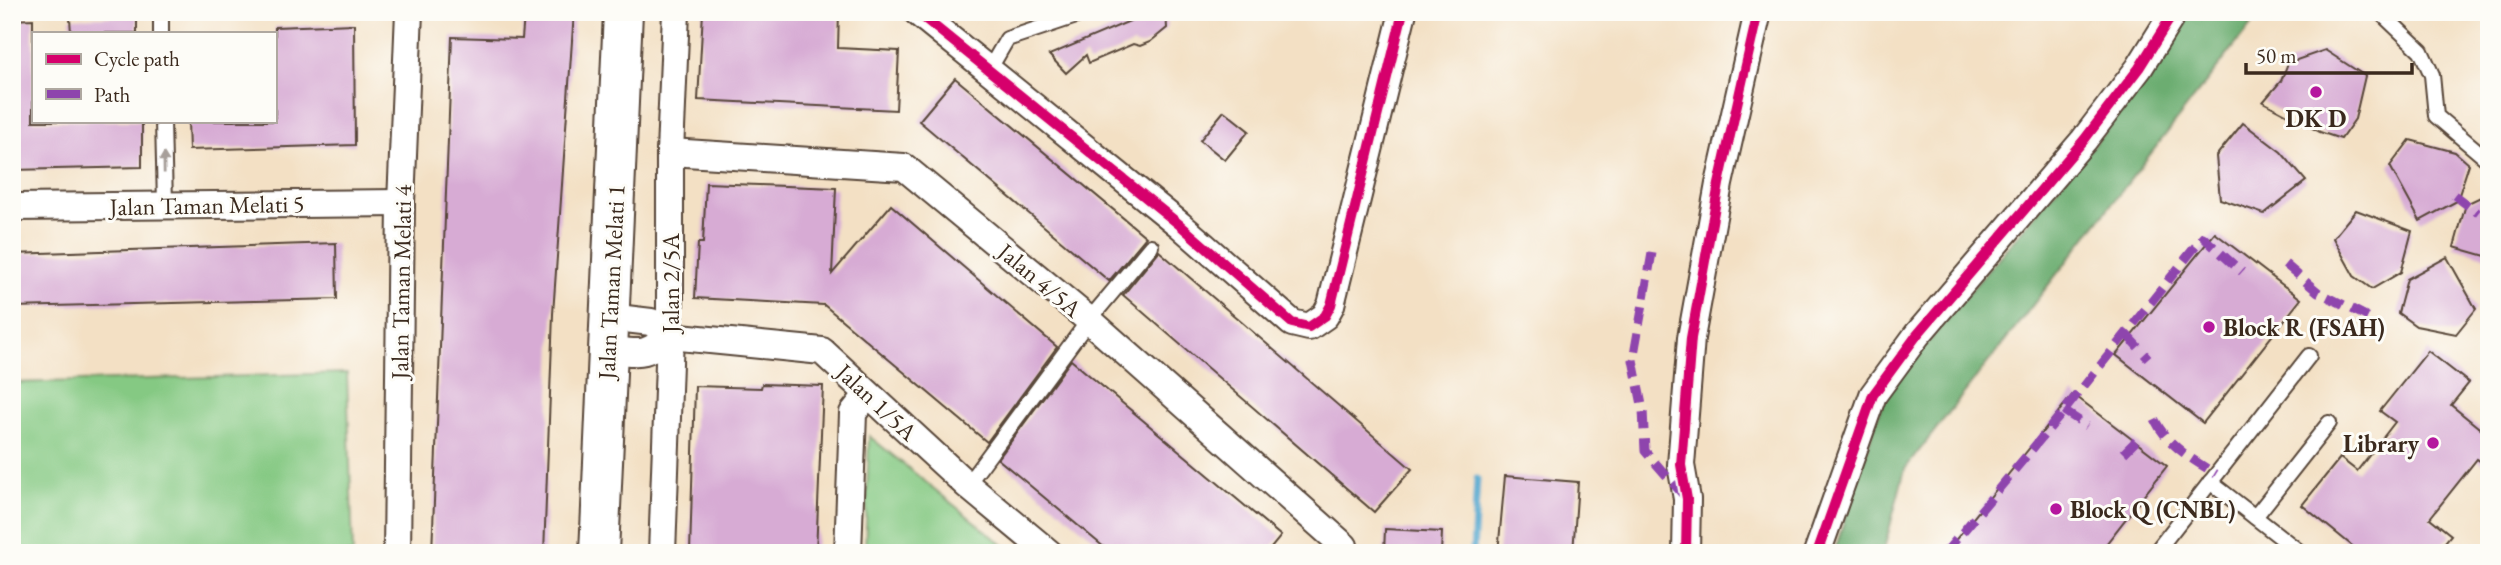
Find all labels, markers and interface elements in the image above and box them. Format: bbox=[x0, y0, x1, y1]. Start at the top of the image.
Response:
legend bbox=[32, 32, 276, 122]
scale bar bbox=[2246, 32, 2412, 76]
text: 50 m bbox=[2256, 42, 2297, 69]
text: Cycle path bbox=[94, 45, 180, 72]
text: Path bbox=[94, 81, 131, 108]
marker: DK D bbox=[2308, 84, 2324, 100]
place label: DK D bbox=[2286, 103, 2346, 134]
one-way arrow bbox=[159, 151, 170, 173]
street label: Jalan Taman Melati 4 bbox=[384, 184, 418, 382]
street label: Jalan Taman Melati 1 bbox=[590, 184, 632, 382]
street label: Jalan Taman Melati 5 bbox=[107, 188, 305, 222]
street label: Jalan 2/5A bbox=[655, 233, 686, 335]
street label: Jalan 4/5A bbox=[990, 235, 1088, 324]
place label: Block R (FSAH) bbox=[2223, 312, 2385, 343]
marker: Block R (FSAH) bbox=[2201, 319, 2217, 335]
street label: Jalan 1/5A bbox=[828, 355, 924, 448]
place label: Library bbox=[2343, 428, 2419, 460]
marker: Library bbox=[2425, 435, 2441, 451]
place label: Block Q (CNBL) bbox=[2070, 494, 2236, 525]
marker: Block Q (CNBL) bbox=[2048, 501, 2064, 517]

